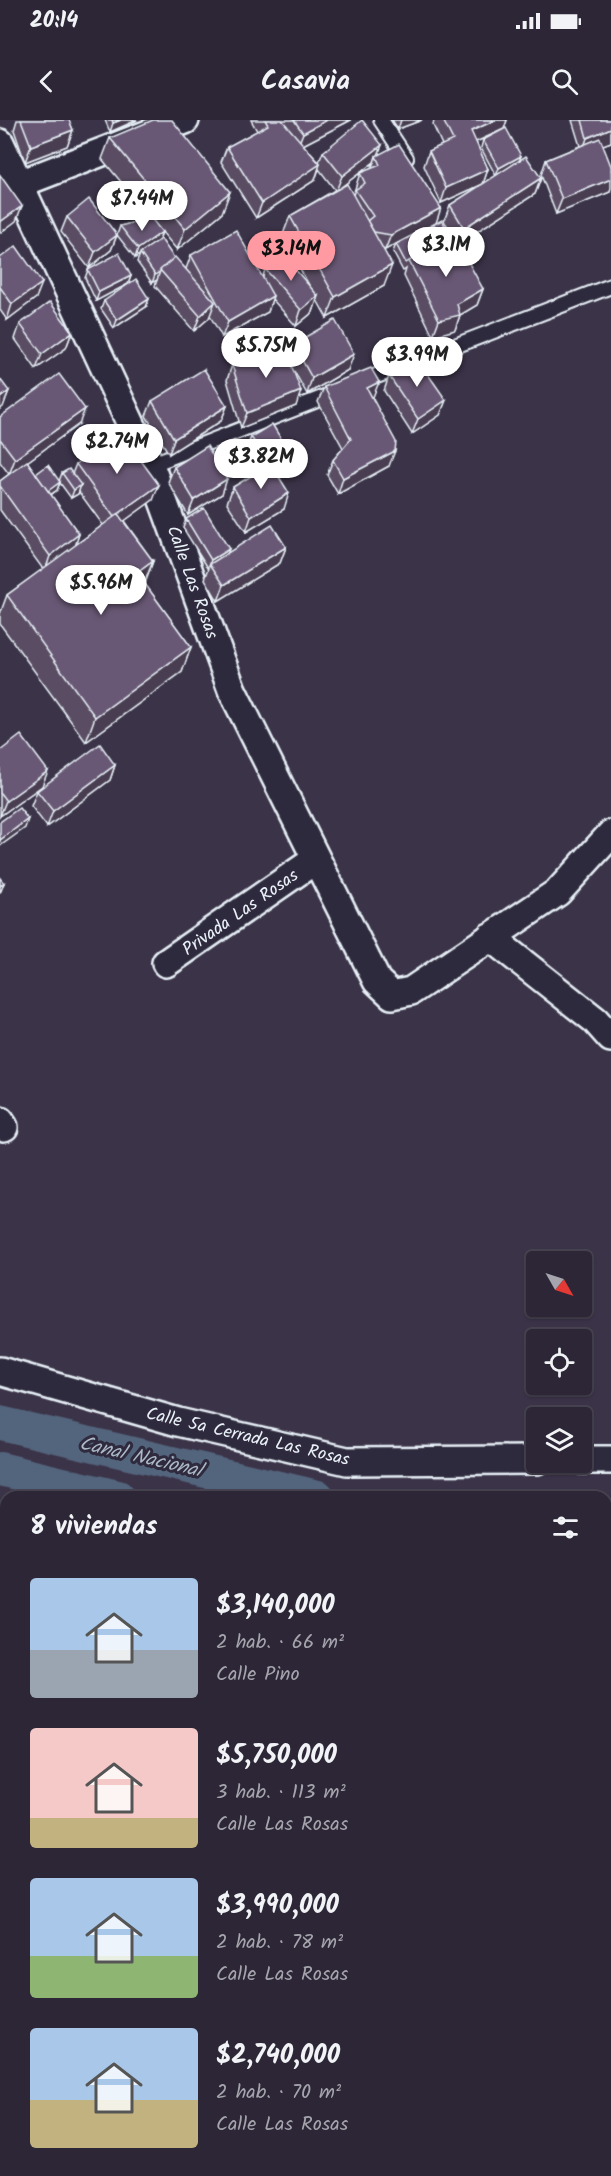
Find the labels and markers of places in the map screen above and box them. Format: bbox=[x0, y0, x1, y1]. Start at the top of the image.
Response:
pin: $7.44M bbox=[93, 181, 191, 232]
pin: $3.1M bbox=[404, 227, 488, 278]
pin: $3.14M bbox=[242, 231, 340, 282]
pin: $5.75M bbox=[217, 328, 315, 379]
pin: $3.99M bbox=[368, 337, 466, 388]
pin: $2.74M bbox=[68, 424, 166, 475]
pin: $3.82M bbox=[212, 439, 310, 490]
pin: $5.96M bbox=[52, 565, 150, 616]

